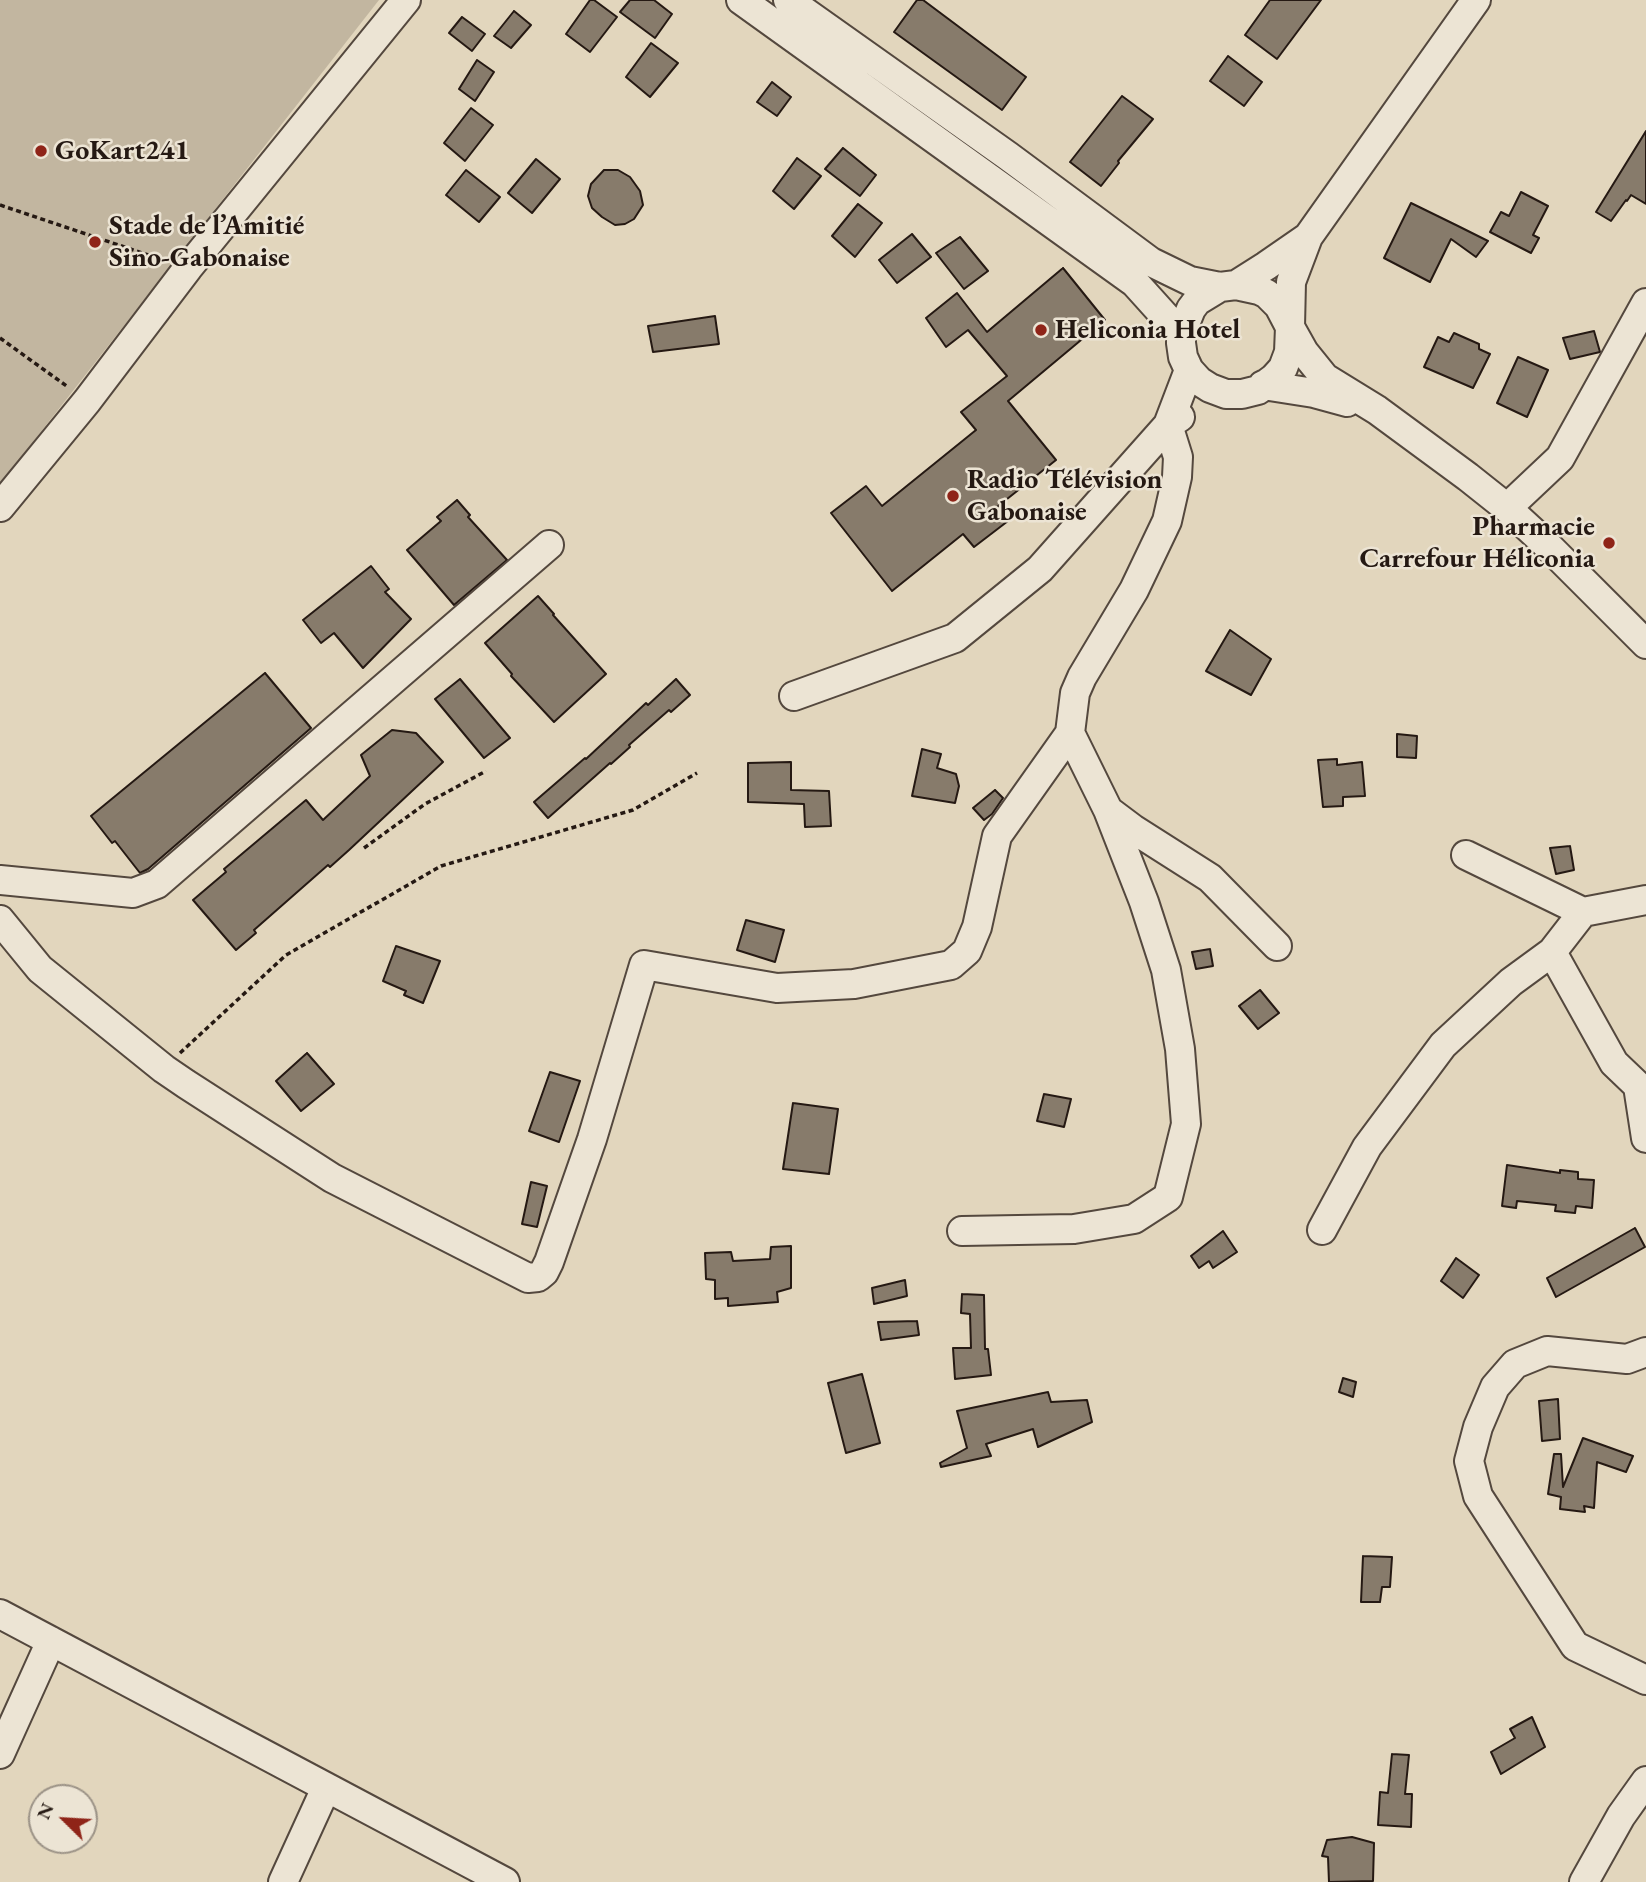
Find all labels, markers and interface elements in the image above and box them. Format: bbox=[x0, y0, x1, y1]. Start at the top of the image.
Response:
place label: GoKart241 bbox=[55, 134, 189, 168]
marker: GoKart241 bbox=[33, 143, 49, 159]
place label: Stade de l’Amitié Sino-Gabonaise bbox=[109, 209, 304, 275]
marker: Stade de l’Amitié Sino-Gabonaise bbox=[87, 234, 103, 250]
place label: Heliconia Hotel bbox=[1055, 313, 1240, 347]
marker: Heliconia Hotel bbox=[1033, 322, 1049, 338]
place label: Radio Télévision Gabonaise bbox=[967, 463, 1162, 529]
marker: Radio Télévision Gabonaise bbox=[945, 488, 961, 504]
place label: Pharmacie Carrefour Héliconia bbox=[1359, 510, 1595, 576]
marker: Pharmacie Carrefour Héliconia bbox=[1601, 535, 1617, 551]
north arrow bbox=[28, 1784, 98, 1854]
text: N bbox=[31, 1799, 60, 1823]

